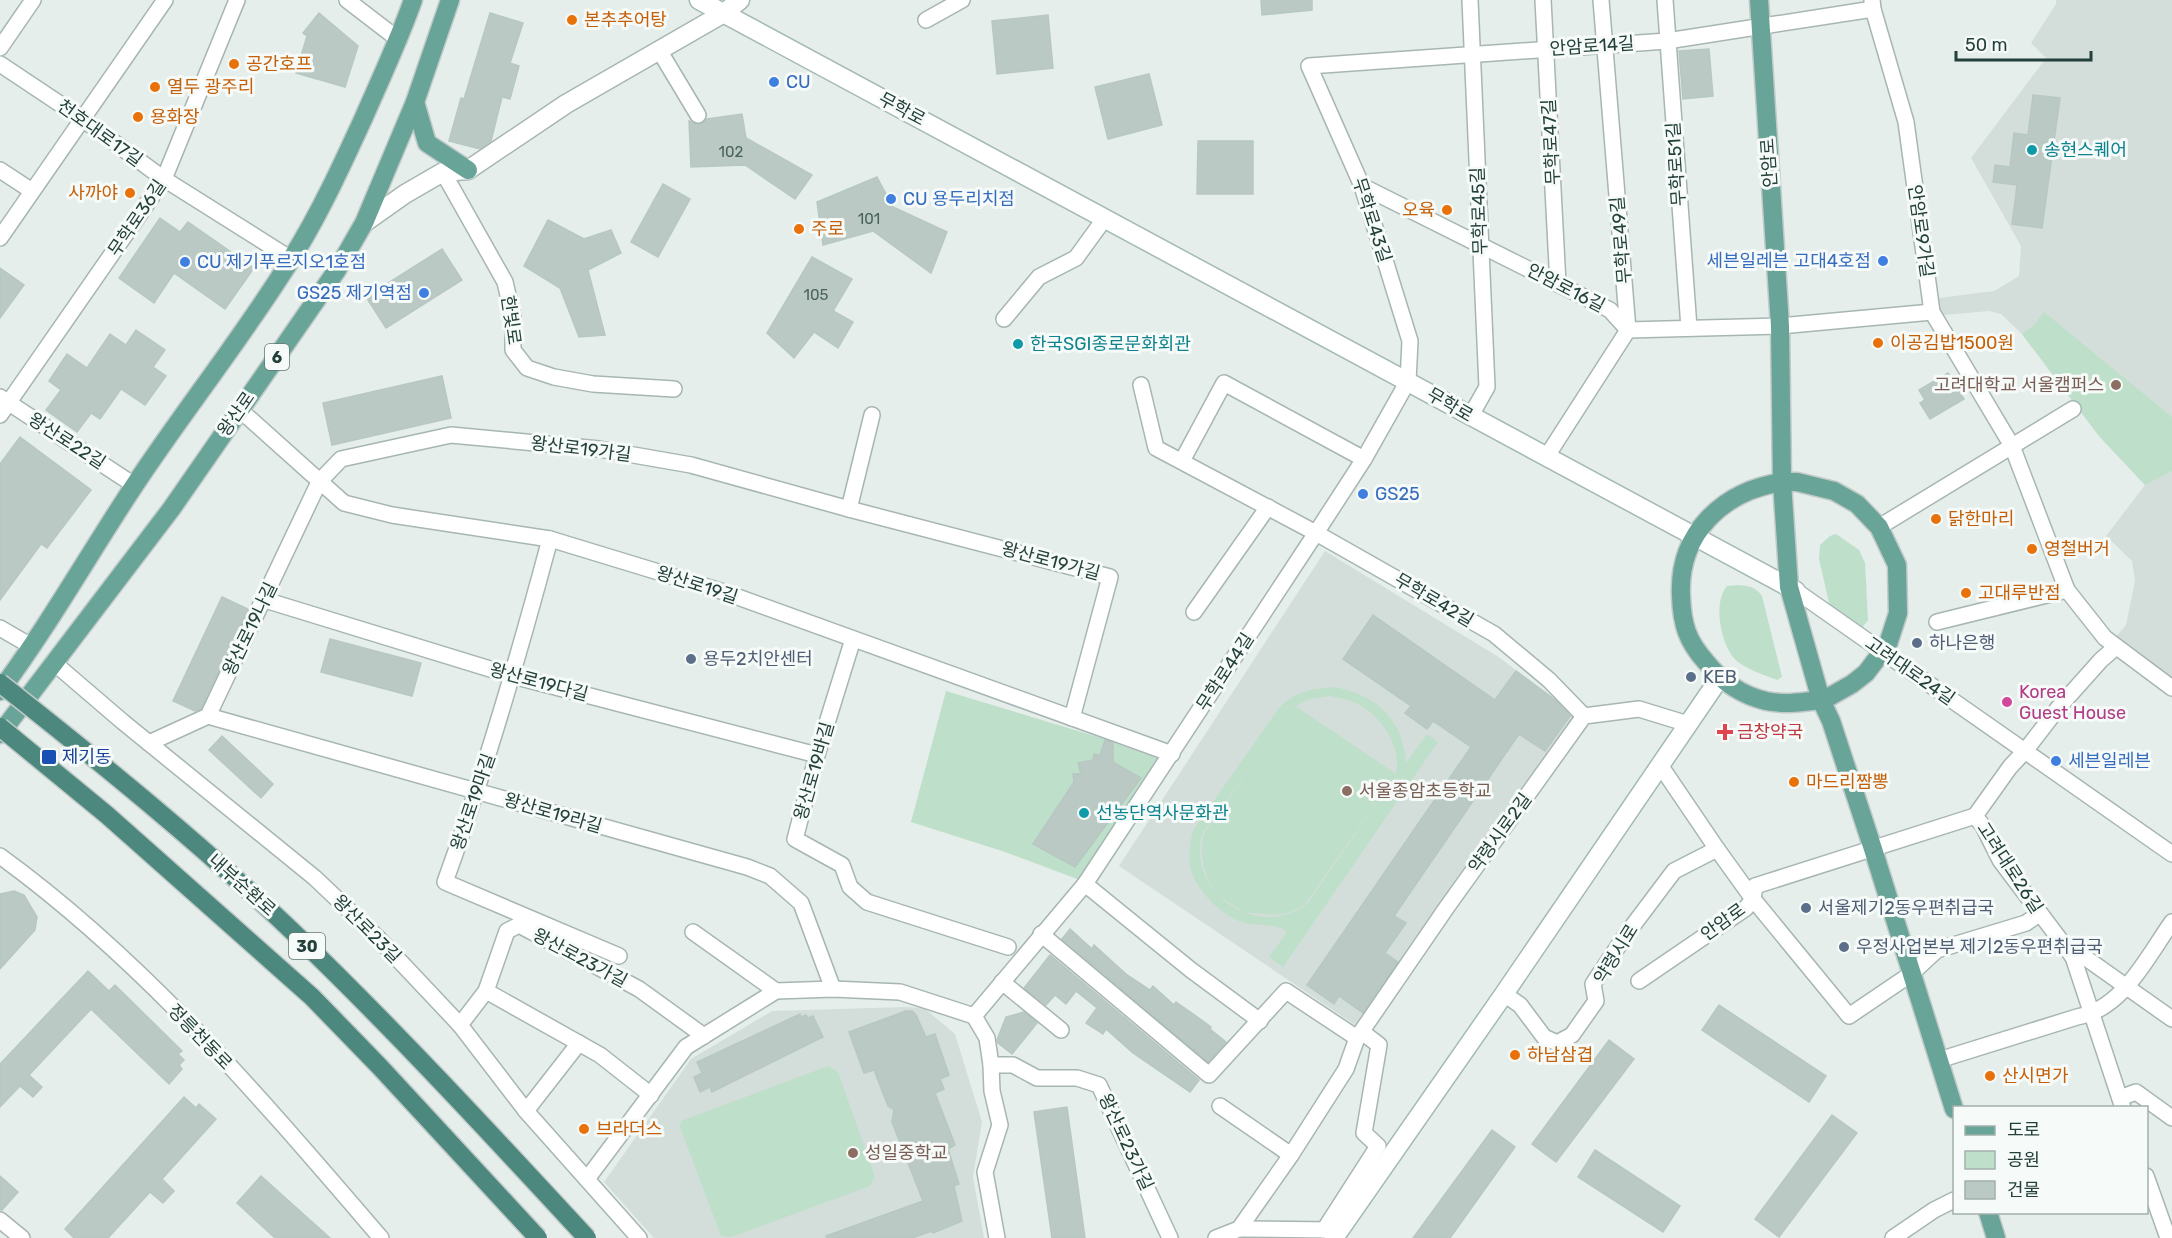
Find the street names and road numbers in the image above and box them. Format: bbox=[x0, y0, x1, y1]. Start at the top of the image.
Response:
street label: 안암로14길 bbox=[1549, 32, 1635, 60]
street label: 무학로 bbox=[875, 88, 929, 130]
street label: 천호대로17길 bbox=[53, 95, 147, 171]
street label: 무학로47길 bbox=[1538, 98, 1564, 186]
street label: 무학로51길 bbox=[1662, 121, 1690, 207]
street label: 안암로 bbox=[1756, 137, 1782, 189]
street label: 무학로45길 bbox=[1466, 167, 1492, 255]
street label: 무학로36길 bbox=[103, 175, 171, 261]
street label: 무학로43길 bbox=[1348, 175, 1396, 265]
street label: 안암로9가길 bbox=[1904, 183, 1938, 279]
street label: 무학로49길 bbox=[1606, 195, 1636, 285]
street label: 안암로16길 bbox=[1523, 259, 1609, 317]
street label: 한빛로 bbox=[497, 294, 525, 346]
road number: 6 bbox=[265, 344, 289, 370]
street label: 무학로 bbox=[1423, 383, 1477, 427]
street label: 왕산로 bbox=[213, 387, 259, 441]
street label: 왕산로22길 bbox=[24, 408, 110, 474]
street label: 왕산로19가길 bbox=[529, 432, 633, 466]
street label: 왕산로19가길 bbox=[999, 537, 1103, 585]
street label: 왕산로19길 bbox=[653, 561, 741, 609]
street label: 무학로42길 bbox=[1390, 568, 1478, 632]
street label: 왕산로19나길 bbox=[218, 579, 282, 679]
street label: 무학로44길 bbox=[1192, 629, 1258, 715]
street label: 고려대로24길 bbox=[1861, 632, 1959, 710]
street label: 왕산로19다길 bbox=[487, 658, 591, 706]
street label: 왕산로19바길 bbox=[789, 719, 839, 823]
street label: 왕산로19마길 bbox=[446, 751, 500, 853]
street label: 왕산로19라길 bbox=[501, 788, 605, 838]
street label: 약령시로2길 bbox=[1464, 789, 1536, 877]
street label: 고려대로26길 bbox=[1972, 818, 2048, 918]
street label: 내부순환로 bbox=[204, 849, 280, 921]
street label: 왕산로23길 bbox=[328, 890, 406, 968]
street label: 안암로 bbox=[1696, 898, 1750, 946]
street label: 약령시로 bbox=[1589, 920, 1643, 988]
street label: 왕산로23가길 bbox=[529, 924, 631, 992]
road number: 30 bbox=[289, 933, 325, 959]
street label: 정릉천동로 bbox=[163, 1000, 237, 1074]
street label: 왕산로23가길 bbox=[1094, 1090, 1158, 1194]

